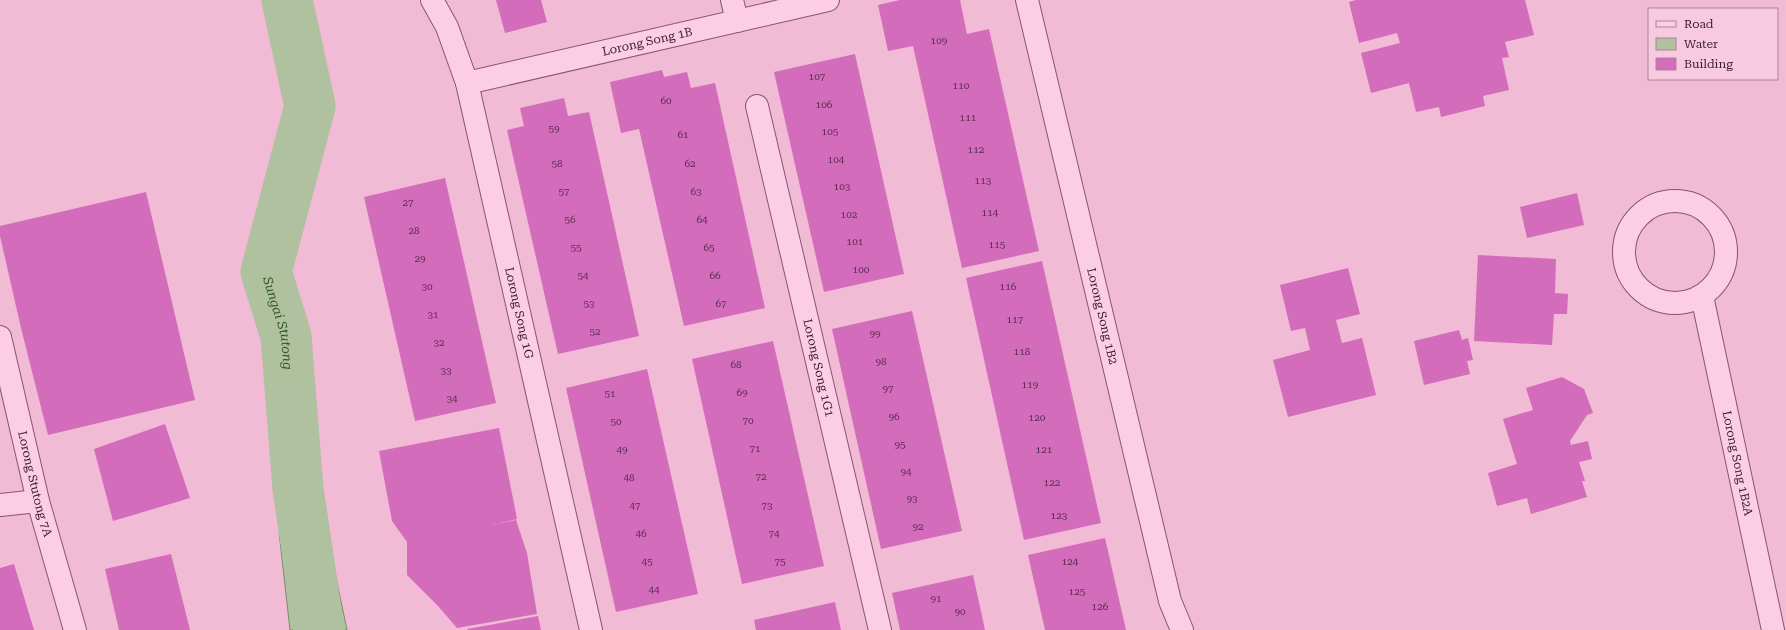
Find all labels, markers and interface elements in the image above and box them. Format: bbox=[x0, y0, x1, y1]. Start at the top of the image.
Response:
legend bbox=[1648, 8, 1778, 80]
text: Road bbox=[1684, 17, 1714, 31]
street label: Lorong Song 1B bbox=[601, 24, 694, 59]
house number: 109 bbox=[931, 35, 948, 46]
text: Water bbox=[1684, 37, 1718, 51]
text: Building bbox=[1684, 57, 1733, 71]
house number: 107 bbox=[809, 71, 826, 82]
house number: 110 bbox=[953, 80, 970, 91]
house number: 60 bbox=[660, 95, 672, 106]
house number: 106 bbox=[816, 99, 833, 110]
house number: 111 bbox=[960, 112, 977, 123]
house number: 59 bbox=[548, 123, 560, 134]
house number: 105 bbox=[822, 126, 839, 137]
house number: 61 bbox=[677, 129, 689, 140]
house number: 112 bbox=[968, 144, 985, 155]
house number: 104 bbox=[828, 154, 845, 165]
house number: 58 bbox=[551, 158, 563, 169]
house number: 62 bbox=[684, 158, 696, 169]
house number: 113 bbox=[975, 175, 992, 186]
house number: 103 bbox=[834, 181, 851, 192]
house number: 57 bbox=[558, 186, 570, 197]
house number: 63 bbox=[690, 186, 702, 197]
house number: 27 bbox=[402, 197, 414, 208]
house number: 114 bbox=[982, 207, 999, 218]
house number: 102 bbox=[841, 209, 858, 220]
house number: 56 bbox=[564, 214, 576, 225]
house number: 64 bbox=[696, 214, 708, 225]
house number: 28 bbox=[408, 225, 420, 236]
house number: 101 bbox=[847, 236, 864, 247]
house number: 115 bbox=[989, 239, 1006, 250]
house number: 55 bbox=[570, 242, 582, 253]
house number: 65 bbox=[703, 242, 715, 253]
house number: 29 bbox=[414, 253, 426, 264]
house number: 100 bbox=[853, 264, 870, 275]
street label: Lorong Song 1G bbox=[502, 266, 536, 361]
street label: Lorong Song 1B2 bbox=[1084, 266, 1121, 366]
house number: 54 bbox=[577, 270, 589, 281]
house number: 66 bbox=[709, 270, 721, 281]
water label: Sungai Stutong bbox=[260, 273, 296, 370]
house number: 30 bbox=[421, 281, 433, 292]
house number: 116 bbox=[1000, 281, 1017, 292]
house number: 53 bbox=[583, 298, 595, 309]
house number: 67 bbox=[715, 298, 727, 309]
house number: 31 bbox=[427, 309, 439, 320]
house number: 117 bbox=[1007, 314, 1024, 325]
street label: Lorong Song 1G1 bbox=[800, 318, 837, 418]
house number: 52 bbox=[589, 326, 601, 337]
house number: 99 bbox=[869, 328, 881, 339]
house number: 32 bbox=[433, 337, 445, 348]
house number: 118 bbox=[1014, 346, 1031, 357]
house number: 98 bbox=[875, 356, 887, 367]
house number: 68 bbox=[730, 359, 742, 370]
house number: 33 bbox=[440, 365, 452, 376]
house number: 119 bbox=[1022, 379, 1039, 390]
house number: 97 bbox=[882, 383, 894, 394]
house number: 69 bbox=[736, 387, 748, 398]
house number: 51 bbox=[604, 388, 616, 399]
house number: 34 bbox=[446, 393, 458, 404]
street label: Lorong Song 1B2A bbox=[1720, 409, 1756, 518]
house number: 96 bbox=[888, 411, 900, 422]
house number: 120 bbox=[1029, 412, 1046, 423]
house number: 70 bbox=[742, 415, 754, 426]
house number: 50 bbox=[610, 416, 622, 427]
street label: Lorong Stutong 7A bbox=[15, 430, 55, 539]
house number: 95 bbox=[894, 439, 906, 450]
house number: 71 bbox=[749, 443, 761, 454]
house number: 49 bbox=[616, 444, 628, 455]
house number: 121 bbox=[1036, 444, 1053, 455]
house number: 94 bbox=[900, 466, 912, 477]
house number: 72 bbox=[755, 471, 767, 482]
house number: 48 bbox=[623, 472, 635, 483]
house number: 122 bbox=[1044, 477, 1061, 488]
house number: 93 bbox=[906, 493, 918, 504]
house number: 47 bbox=[629, 500, 641, 511]
house number: 73 bbox=[761, 500, 773, 511]
house number: 123 bbox=[1051, 510, 1068, 521]
house number: 92 bbox=[912, 521, 924, 532]
house number: 46 bbox=[635, 528, 647, 539]
house number: 74 bbox=[768, 528, 780, 539]
house number: 45 bbox=[641, 556, 653, 567]
house number: 75 bbox=[774, 556, 786, 567]
house number: 124 bbox=[1062, 556, 1079, 567]
house number: 44 bbox=[648, 584, 660, 595]
house number: 125 bbox=[1069, 586, 1086, 597]
house number: 91 bbox=[930, 593, 942, 604]
house number: 126 bbox=[1092, 601, 1109, 612]
house number: 90 bbox=[954, 606, 966, 617]

